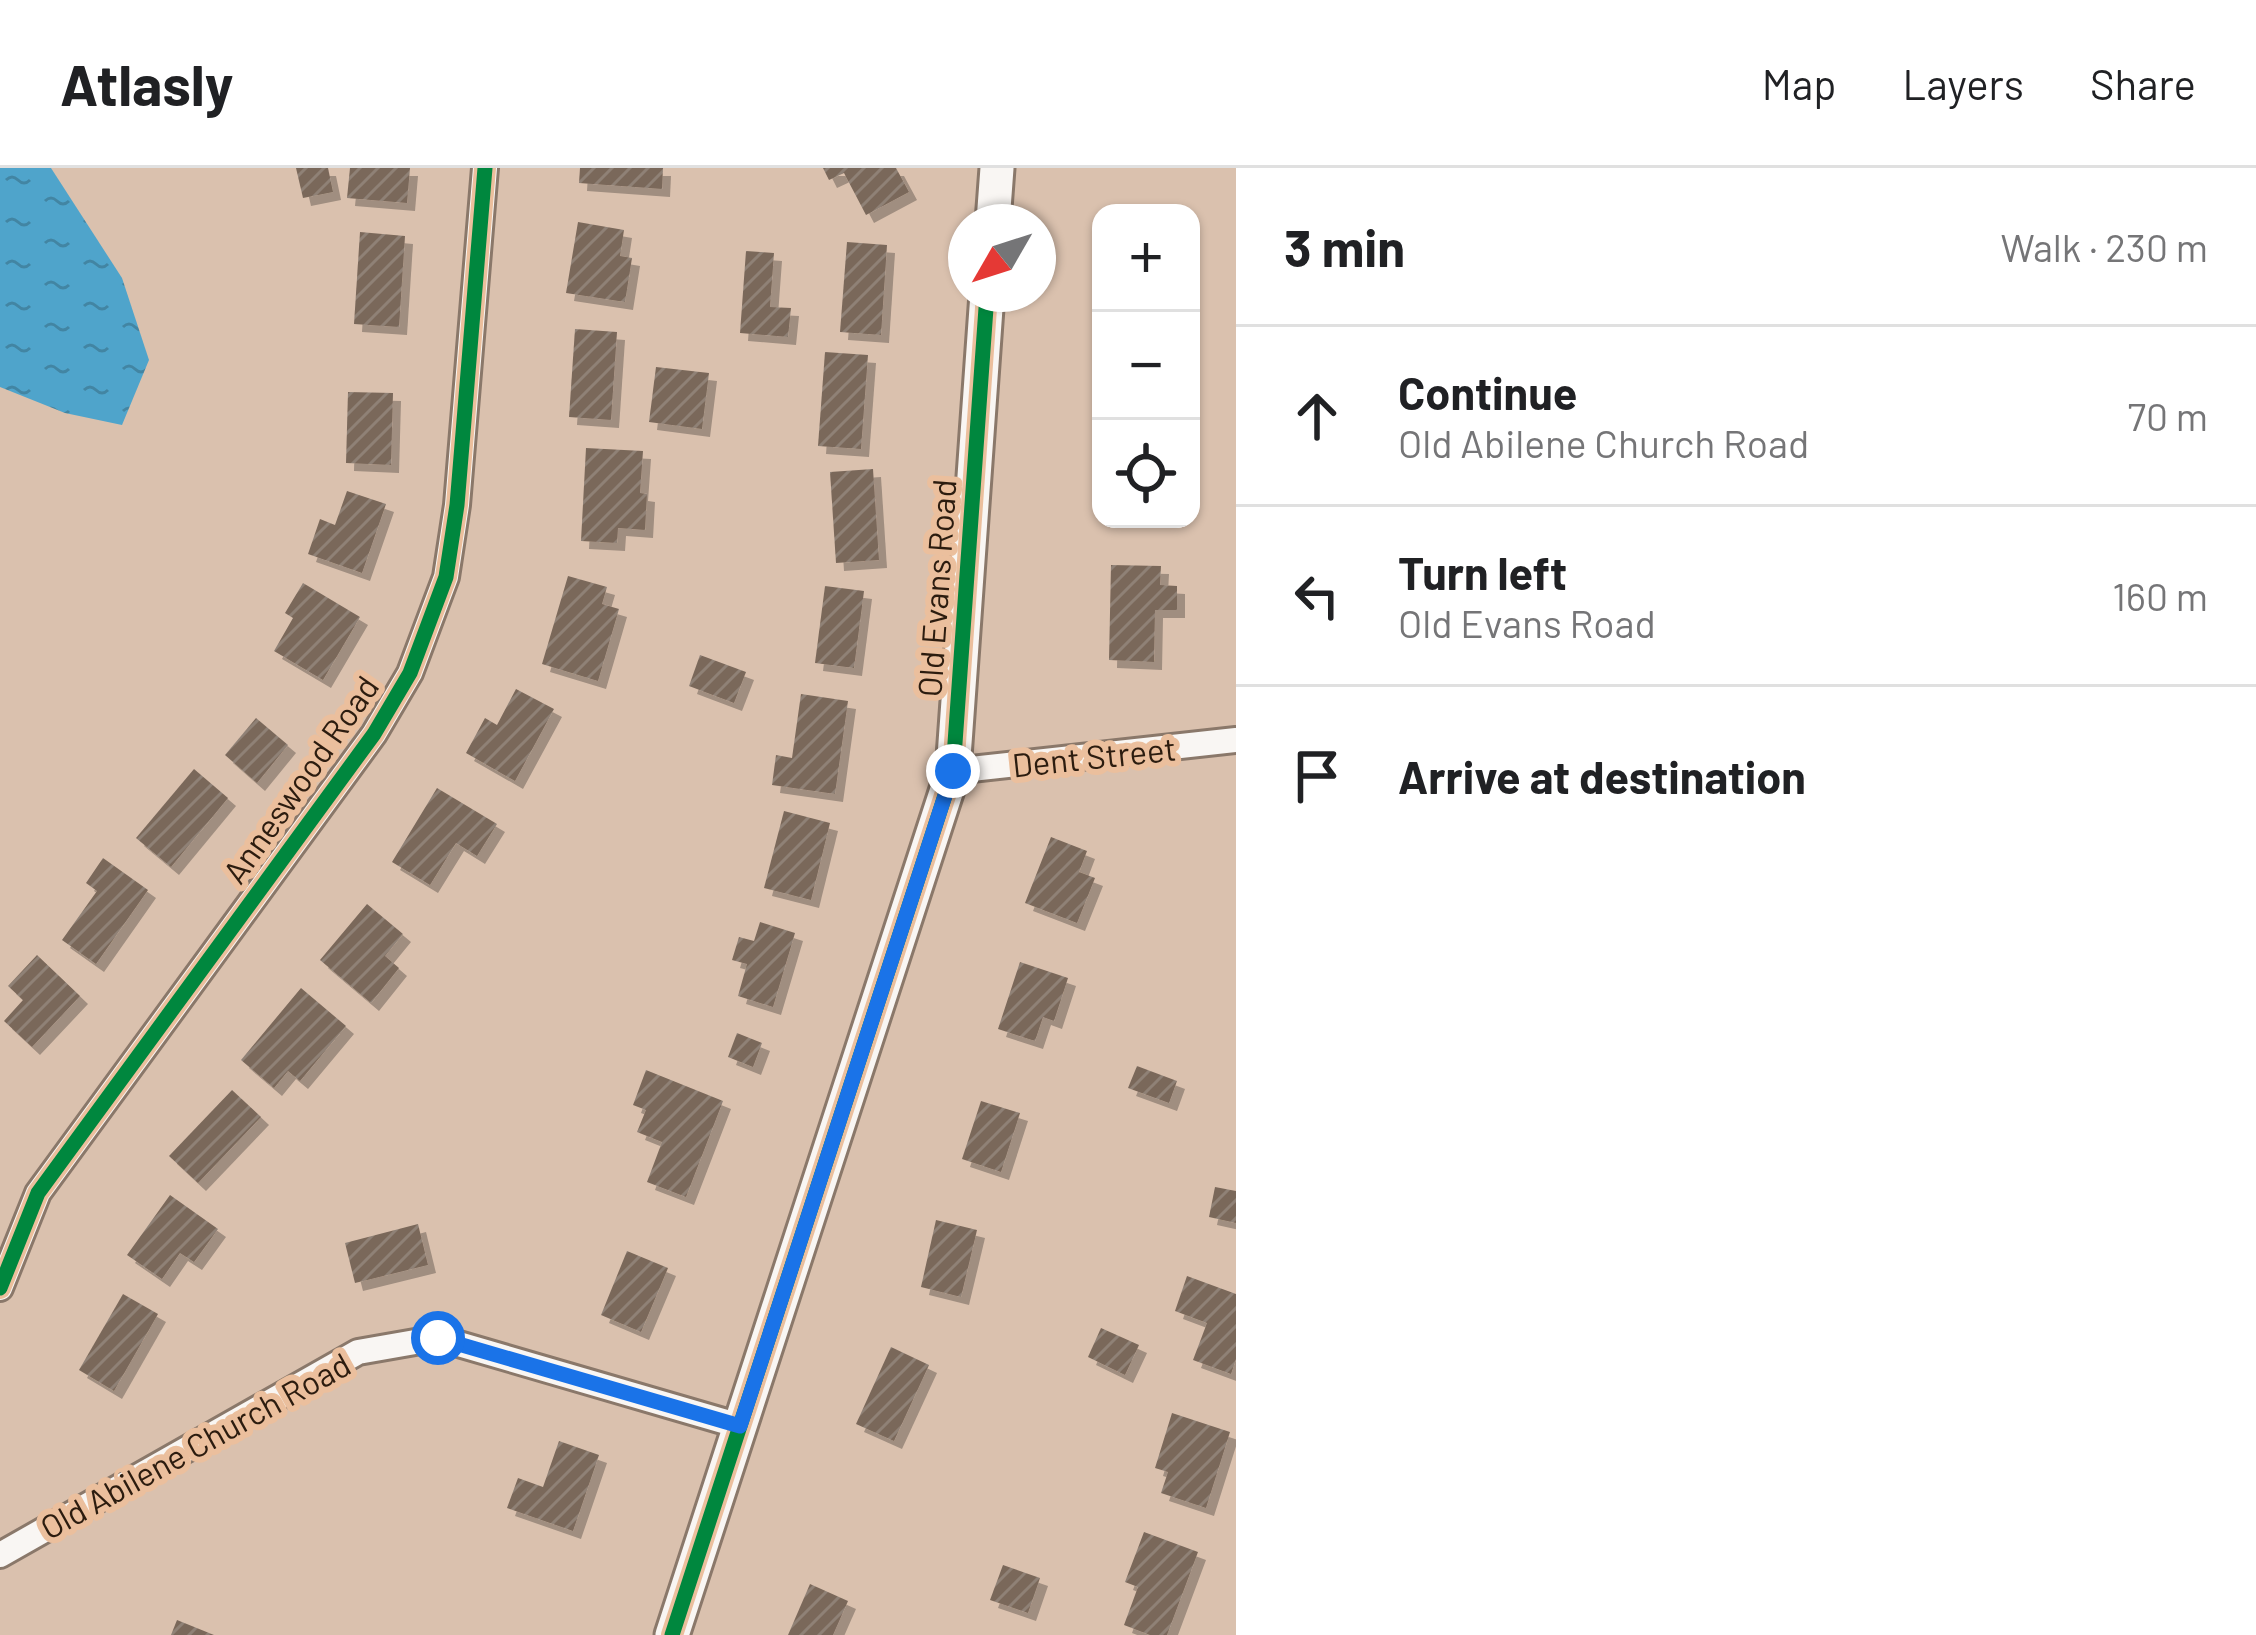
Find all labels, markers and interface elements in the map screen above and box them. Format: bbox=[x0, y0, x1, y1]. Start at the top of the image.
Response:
text: Atlasly bbox=[60, 49, 234, 117]
text: Map bbox=[1762, 58, 1836, 108]
text: Layers bbox=[1902, 58, 2024, 108]
text: Share bbox=[2090, 58, 2196, 108]
north arrow bbox=[948, 204, 1056, 312]
map controls bbox=[1092, 204, 1200, 528]
button: + bbox=[1092, 204, 1200, 312]
text: 3 min bbox=[1284, 216, 1405, 277]
text: Walk · 230 m bbox=[2001, 223, 2208, 270]
button: − bbox=[1092, 312, 1200, 420]
text: Continue bbox=[1398, 365, 1577, 419]
icon: ahead bbox=[1284, 383, 1350, 449]
text: 70 m bbox=[2127, 392, 2208, 439]
text: Old Abilene Church Road bbox=[1398, 419, 1809, 466]
button: locate bbox=[1092, 420, 1200, 528]
street label: Old Evans Road bbox=[908, 478, 964, 698]
text: Turn left bbox=[1398, 545, 1567, 599]
icon: left bbox=[1284, 563, 1350, 629]
text: 160 m bbox=[2112, 572, 2208, 619]
text: Old Evans Road bbox=[1398, 599, 1656, 646]
street label: Anneswood Road bbox=[214, 667, 386, 891]
street label: Dent Street bbox=[1010, 728, 1178, 784]
icon: arrive bbox=[1284, 743, 1350, 809]
route end bbox=[926, 744, 980, 798]
text: Arrive at destination bbox=[1398, 749, 1806, 803]
route start bbox=[411, 1311, 465, 1365]
street label: Old Abilene Church Road bbox=[33, 1343, 357, 1547]

